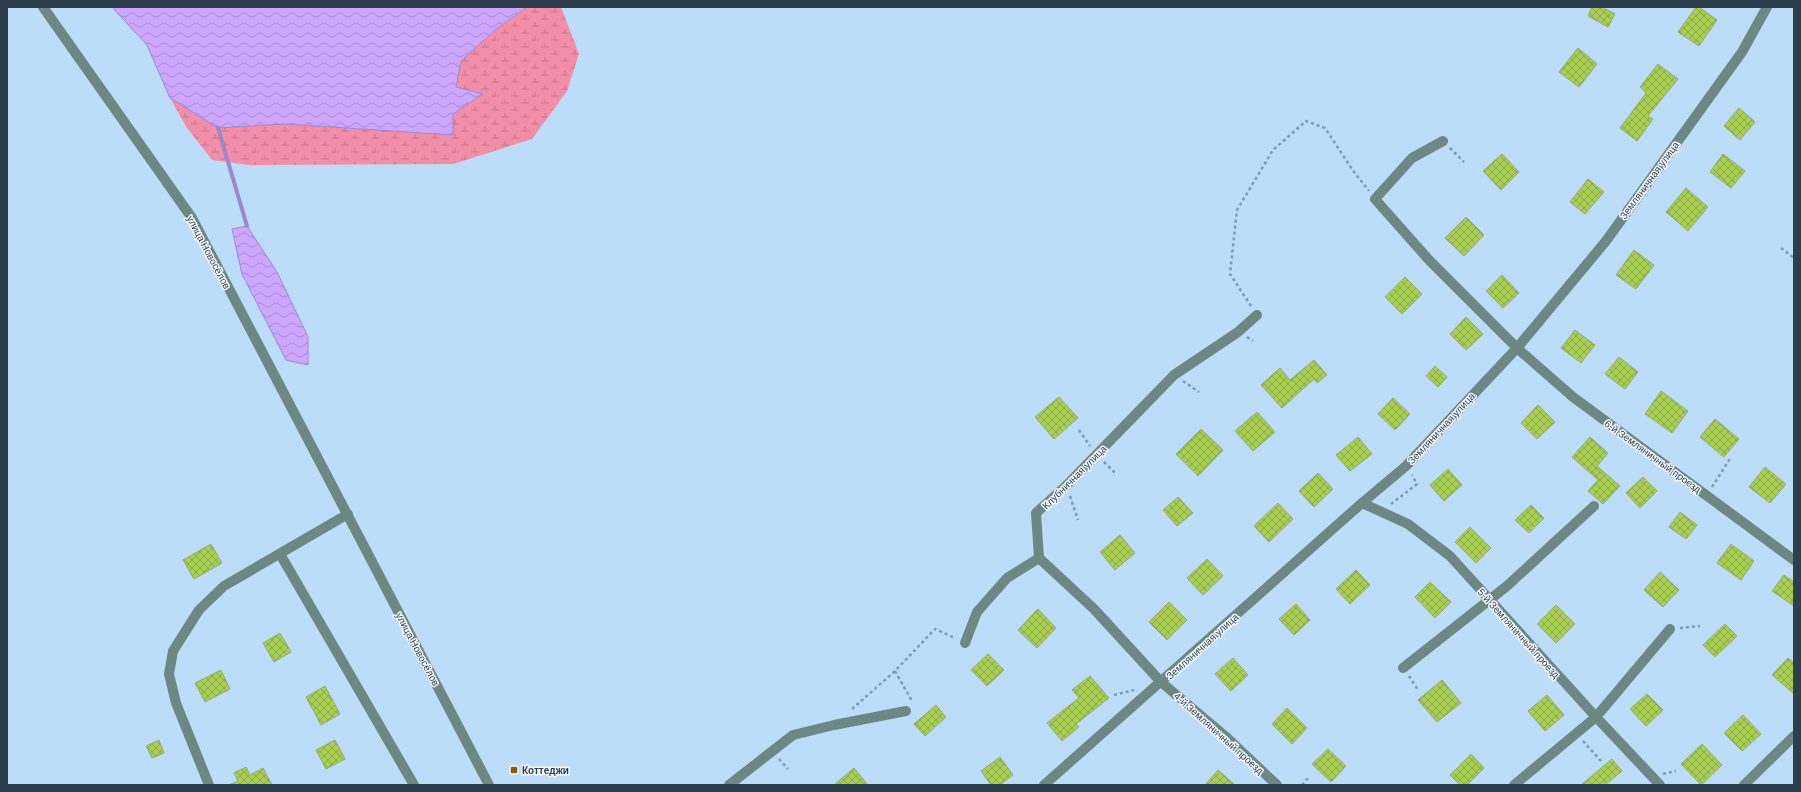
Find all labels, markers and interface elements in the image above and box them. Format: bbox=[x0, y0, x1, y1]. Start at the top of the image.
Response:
street label: Земляничная улица bbox=[1618, 139, 1681, 221]
street label: улица Новосёлов bbox=[185, 214, 232, 291]
street label: Земляничная улица bbox=[1406, 390, 1477, 466]
street label: 6-й Земляничный проезд bbox=[1602, 418, 1703, 495]
street label: Клубничная улица bbox=[1040, 443, 1109, 512]
street label: 5-й Земляничный проезд bbox=[1476, 586, 1562, 680]
street label: улица Новосёлов bbox=[394, 611, 441, 688]
street label: Земляничная улица bbox=[1164, 611, 1241, 682]
street label: 4-й Земляничный проезд bbox=[1172, 690, 1266, 777]
marker: Коттеджи bbox=[509, 765, 519, 775]
place label: Коттеджи bbox=[522, 765, 569, 776]

